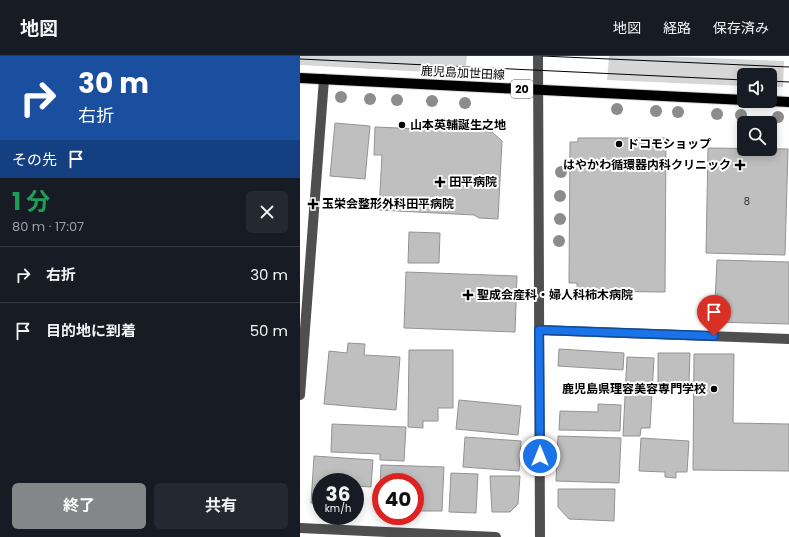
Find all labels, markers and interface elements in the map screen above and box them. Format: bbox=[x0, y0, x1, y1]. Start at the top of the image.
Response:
text: 地図 bbox=[20, 15, 58, 42]
text: 地図 bbox=[613, 18, 641, 38]
text: 経路 bbox=[663, 18, 691, 38]
text: 保存済み bbox=[713, 18, 769, 38]
street label: 鹿児島加世田線 bbox=[421, 62, 505, 83]
text: 30 m bbox=[78, 64, 149, 103]
map controls bbox=[737, 68, 777, 156]
button: sound bbox=[737, 68, 777, 108]
icon: right bbox=[12, 72, 64, 124]
road number: 20 bbox=[511, 80, 533, 98]
text: 右折 bbox=[78, 103, 114, 128]
place label: 山本英輔誕生之地 bbox=[410, 116, 506, 133]
button: search bbox=[737, 116, 777, 156]
marker: 山本英輔誕生之地 bbox=[397, 120, 407, 130]
place label: ドコモショップ bbox=[627, 135, 711, 152]
marker: ドコモショップ bbox=[614, 139, 624, 149]
icon: arrive bbox=[65, 148, 87, 170]
text: その先 bbox=[12, 149, 57, 170]
place label: はやかわ循環器内科クリニック bbox=[563, 156, 731, 173]
marker: はやかわ循環器内科クリニック bbox=[734, 159, 746, 171]
place label: 田平病院 bbox=[449, 173, 497, 190]
marker: 田平病院 bbox=[434, 176, 446, 188]
text: 1 分 bbox=[12, 185, 50, 218]
button: close bbox=[246, 191, 288, 233]
house number: 8 bbox=[744, 194, 750, 209]
place label: 玉栄会整形外科田平病院 bbox=[322, 195, 454, 212]
marker: 玉栄会整形外科田平病院 bbox=[307, 198, 319, 210]
text: 80 m · 17:07 bbox=[12, 217, 84, 236]
icon: right bbox=[12, 264, 34, 286]
text: 右折 bbox=[46, 264, 76, 285]
text: 30 m bbox=[250, 264, 288, 285]
place label: 聖成会産科・婦人科柿木病院 bbox=[477, 286, 633, 303]
marker: 聖成会産科・婦人科柿木病院 bbox=[462, 289, 474, 301]
pin bbox=[697, 295, 731, 336]
icon: arrive bbox=[703, 301, 725, 323]
icon: arrive bbox=[12, 320, 34, 342]
text: 目的地に到着 bbox=[46, 320, 136, 341]
text: 50 m bbox=[250, 320, 288, 341]
place label: 鹿児島県理容美容専門学校 bbox=[562, 380, 706, 397]
marker: 鹿児島県理容美容専門学校 bbox=[709, 384, 719, 394]
position arrow bbox=[519, 435, 561, 477]
speed limit sign: 40 bbox=[372, 473, 424, 525]
text: 36 bbox=[326, 480, 350, 508]
button: 終了 bbox=[12, 483, 146, 529]
button: 共有 bbox=[154, 483, 288, 529]
text: km/h bbox=[325, 501, 351, 516]

